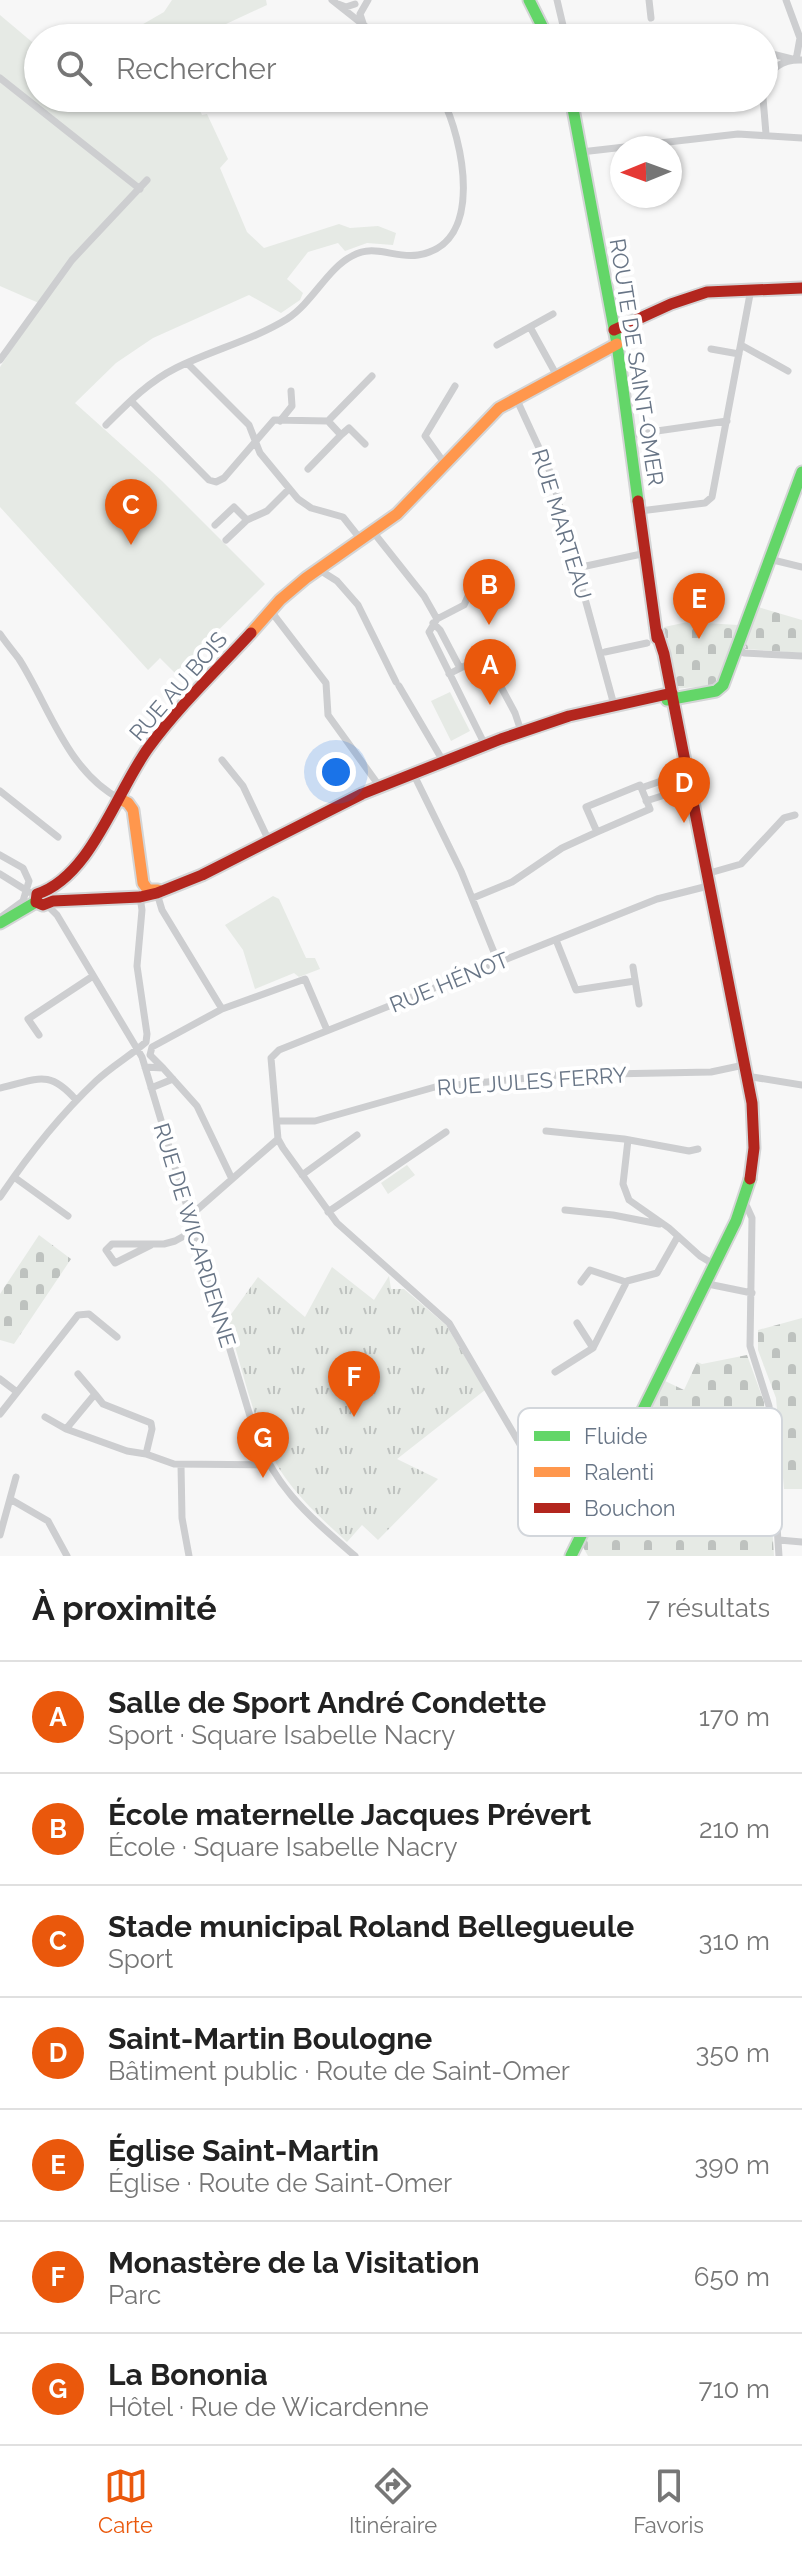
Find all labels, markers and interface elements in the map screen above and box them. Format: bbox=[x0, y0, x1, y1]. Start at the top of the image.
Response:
search box bbox=[24, 24, 778, 112]
icon: search bbox=[52, 46, 96, 90]
text: Rechercher bbox=[116, 51, 276, 86]
north arrow bbox=[610, 136, 682, 208]
street label: ROUTE DE SAINT-OMER bbox=[605, 237, 669, 487]
street label: RUE MARTEAU bbox=[527, 446, 597, 602]
pin: C bbox=[105, 479, 157, 545]
pin: B bbox=[463, 559, 515, 625]
pin: E bbox=[673, 573, 725, 639]
street label: RUE AU BOIS bbox=[124, 626, 232, 746]
pin: A bbox=[464, 639, 516, 705]
your location bbox=[316, 752, 356, 792]
pin: D bbox=[658, 757, 710, 823]
street label: RUE HÉNOT bbox=[386, 946, 513, 1018]
street label: RUE JULES FERRY bbox=[436, 1061, 628, 1101]
street label: RUE DE WICARDENNE bbox=[148, 1120, 242, 1350]
pin: F bbox=[328, 1351, 380, 1417]
legend bbox=[518, 1408, 782, 1536]
pin: G bbox=[237, 1412, 289, 1478]
text: Fluide bbox=[584, 1423, 647, 1449]
text: Ralenti bbox=[584, 1459, 654, 1485]
text: Bouchon bbox=[584, 1495, 676, 1521]
text: À proximité bbox=[32, 1588, 217, 1628]
text: 7 résultats bbox=[646, 1593, 770, 1623]
text: Salle de Sport André Condette bbox=[108, 1685, 546, 1720]
text: A bbox=[49, 1702, 67, 1732]
text: 170 m bbox=[699, 1702, 770, 1732]
text: Sport · Square Isabelle Nacry bbox=[108, 1720, 455, 1750]
text: École maternelle Jacques Prévert bbox=[108, 1797, 591, 1832]
text: B bbox=[49, 1814, 67, 1844]
text: 210 m bbox=[699, 1814, 770, 1844]
text: École · Square Isabelle Nacry bbox=[108, 1832, 458, 1862]
text: Stade municipal Roland Bellegueule bbox=[108, 1909, 634, 1944]
text: C bbox=[49, 1926, 67, 1956]
text: 310 m bbox=[699, 1926, 770, 1956]
text: Sport bbox=[108, 1944, 173, 1974]
text: Saint-Martin Boulogne bbox=[108, 2021, 432, 2056]
text: D bbox=[49, 2038, 67, 2068]
text: 350 m bbox=[696, 2038, 770, 2068]
text: Bâtiment public · Route de Saint-Omer bbox=[108, 2056, 570, 2086]
text: Église Saint-Martin bbox=[108, 2133, 379, 2168]
text: E bbox=[50, 2150, 66, 2180]
text: 390 m bbox=[694, 2150, 770, 2180]
text: Église · Route de Saint-Omer bbox=[108, 2168, 452, 2198]
text: Monastère de la Visitation bbox=[108, 2245, 480, 2280]
text: F bbox=[51, 2262, 65, 2292]
text: 650 m bbox=[694, 2262, 770, 2292]
text: Parc bbox=[108, 2280, 161, 2310]
text: La Bononia bbox=[108, 2357, 268, 2392]
text: G bbox=[49, 2374, 67, 2404]
text: 710 m bbox=[699, 2374, 770, 2404]
text: Hôtel · Rue de Wicardenne bbox=[108, 2392, 429, 2422]
tab: Carte bbox=[98, 2464, 153, 2538]
tab: Itinéraire bbox=[349, 2464, 437, 2538]
tab: Favoris bbox=[633, 2464, 704, 2538]

